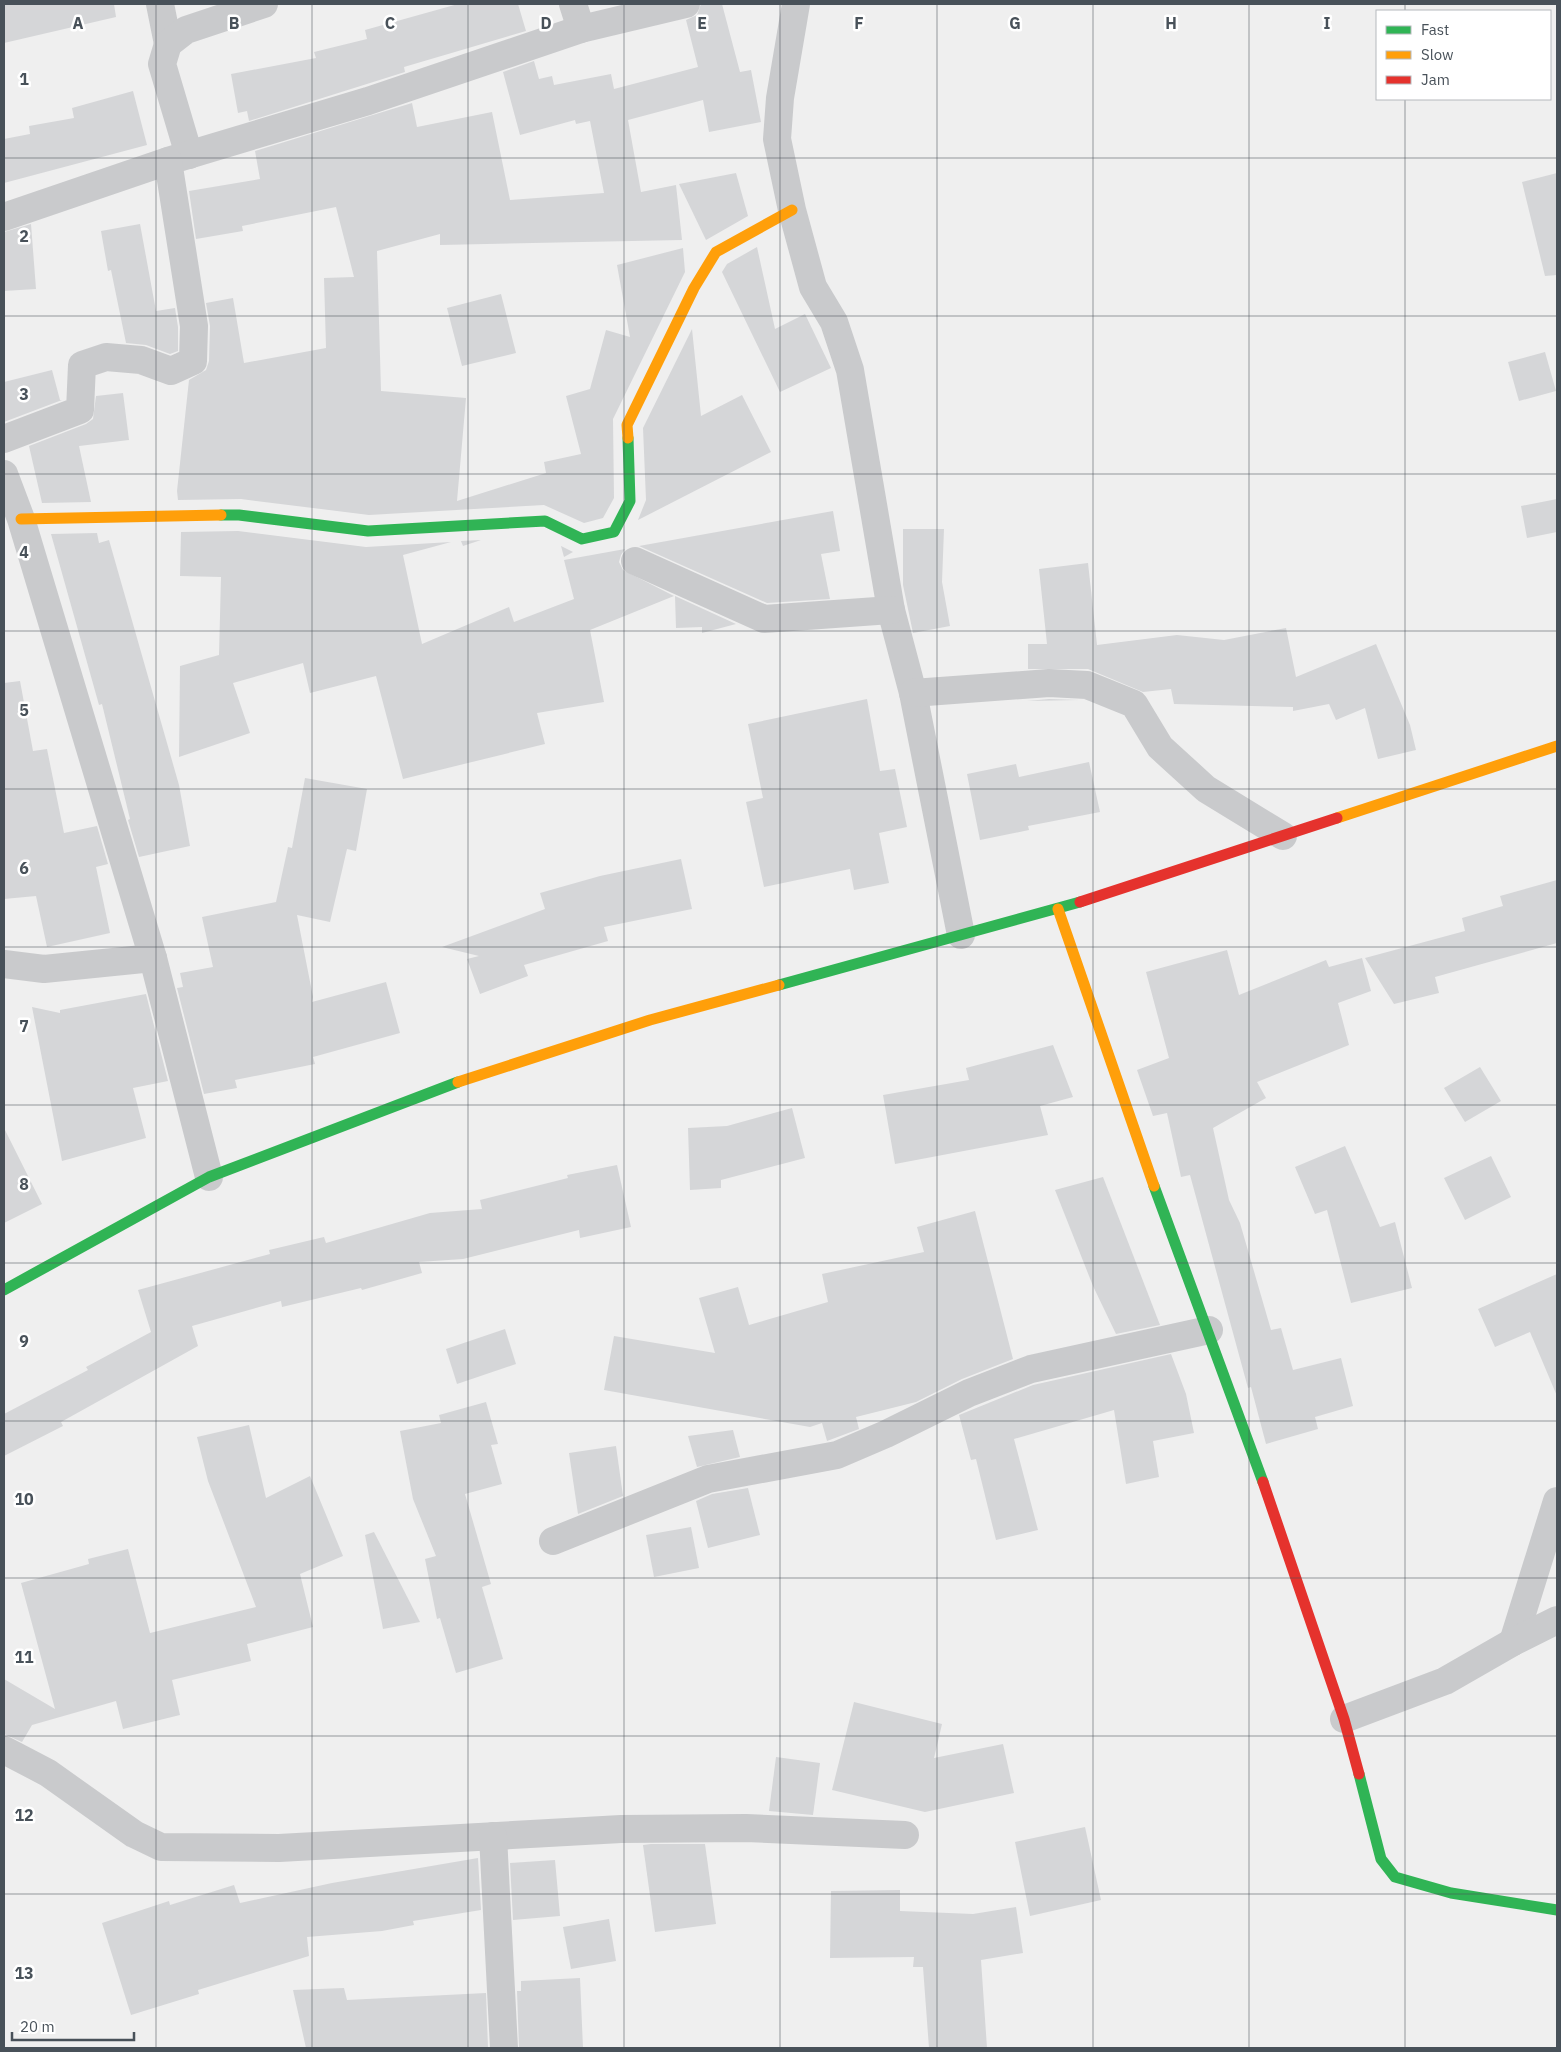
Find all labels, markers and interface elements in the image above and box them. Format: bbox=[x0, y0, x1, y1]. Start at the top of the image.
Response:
legend bbox=[1376, 10, 1551, 100]
text: A bbox=[73, 13, 84, 33]
text: B bbox=[229, 13, 240, 33]
text: C bbox=[385, 13, 395, 33]
text: D bbox=[540, 13, 552, 33]
text: E bbox=[697, 13, 707, 33]
text: F bbox=[854, 13, 864, 33]
text: G bbox=[1009, 13, 1021, 33]
text: H bbox=[1165, 13, 1177, 33]
text: I bbox=[1324, 13, 1331, 33]
text: Fast bbox=[1421, 20, 1449, 39]
text: Slow bbox=[1421, 45, 1454, 64]
text: 1 bbox=[19, 69, 29, 89]
text: Jam bbox=[1421, 70, 1450, 89]
text: 2 bbox=[19, 226, 29, 246]
text: 3 bbox=[19, 384, 29, 404]
text: 4 bbox=[19, 542, 29, 562]
text: 5 bbox=[19, 700, 29, 720]
text: 6 bbox=[19, 858, 29, 878]
text: 7 bbox=[19, 1016, 29, 1036]
text: 8 bbox=[19, 1174, 29, 1194]
text: 9 bbox=[19, 1331, 29, 1351]
text: 10 bbox=[14, 1489, 34, 1509]
text: 11 bbox=[14, 1647, 34, 1667]
text: 12 bbox=[14, 1805, 34, 1825]
text: 13 bbox=[14, 1963, 34, 1983]
scale bar bbox=[12, 2010, 135, 2042]
text: 20 m bbox=[20, 2017, 55, 2036]

